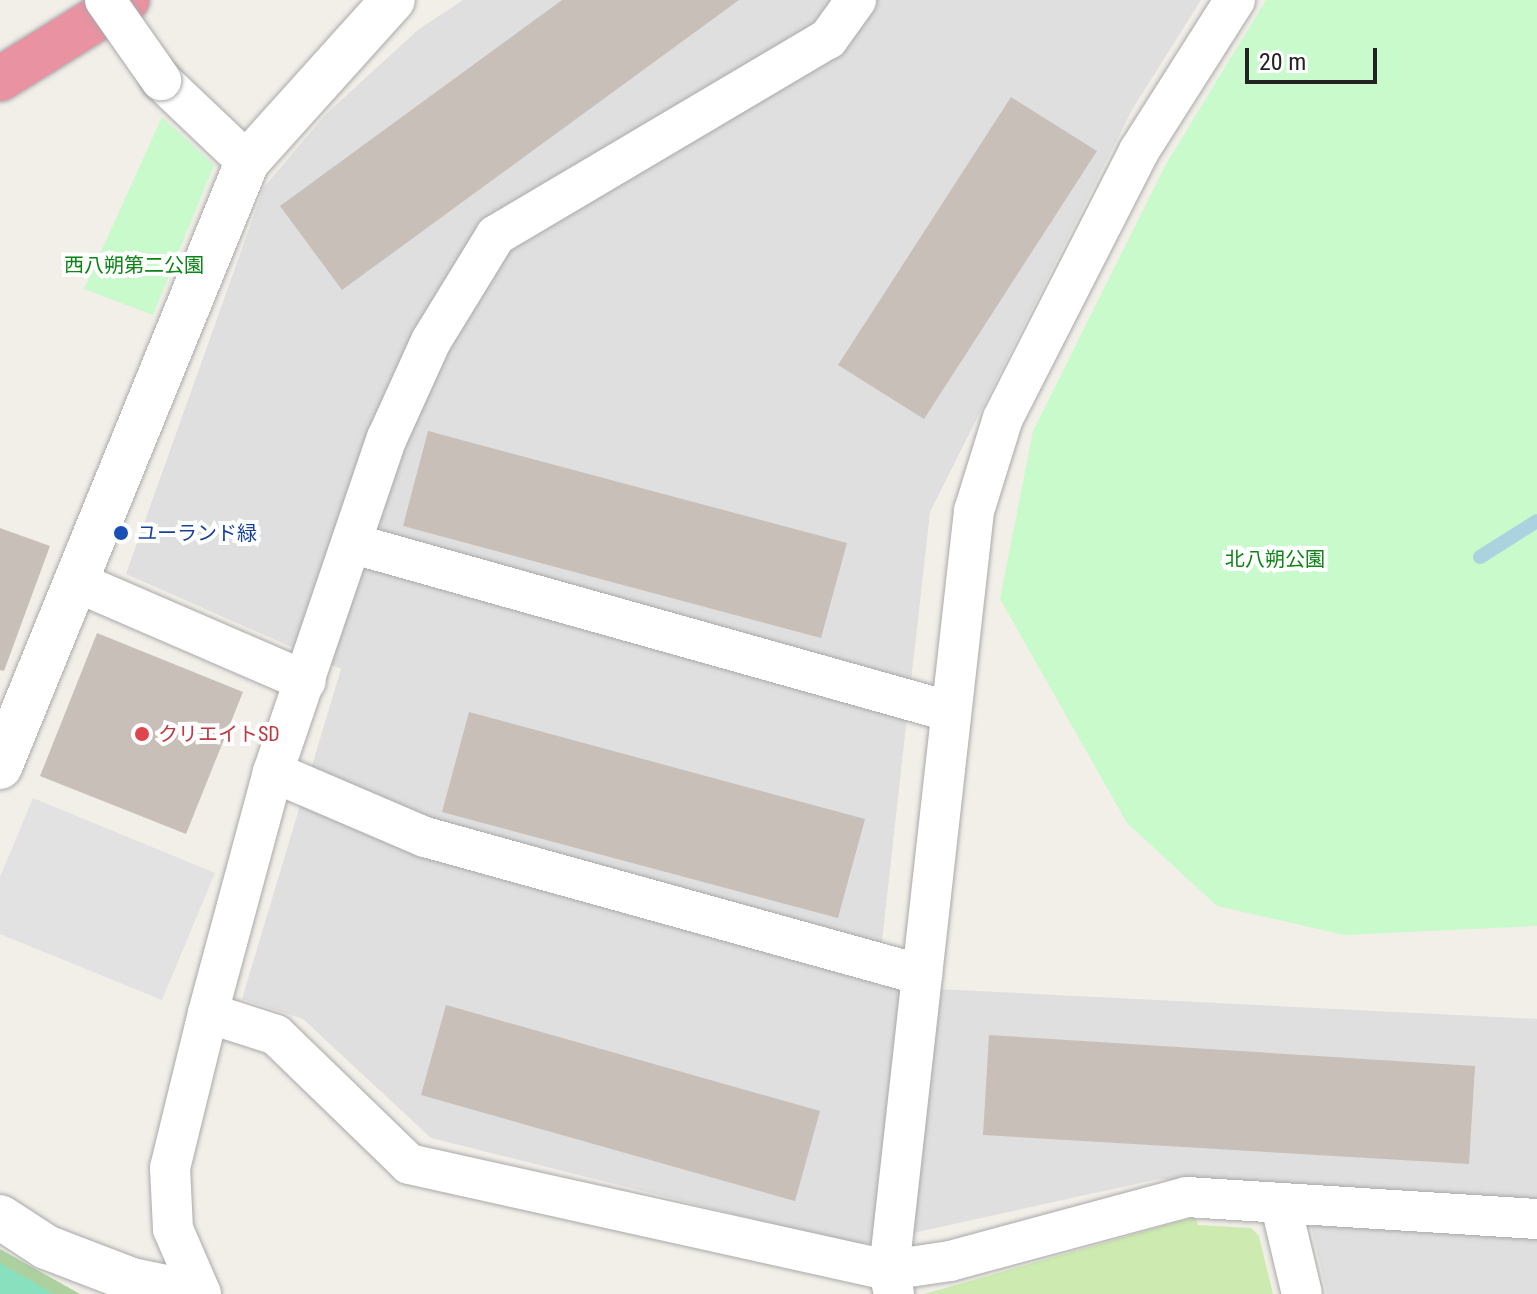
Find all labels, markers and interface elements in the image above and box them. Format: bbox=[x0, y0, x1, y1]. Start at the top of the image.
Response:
scale bar bbox=[1249, 32, 1381, 82]
text: 20 m bbox=[1259, 48, 1306, 76]
park label: 西八朔第二公園 bbox=[64, 253, 204, 277]
place label: ユーランド緑 bbox=[137, 521, 257, 545]
marker: ユーランド緑 bbox=[112, 524, 130, 542]
park label: 北八朔公園 bbox=[1225, 547, 1325, 571]
place label: クリエイトSD bbox=[158, 722, 280, 746]
marker: クリエイトSD bbox=[133, 725, 151, 743]

